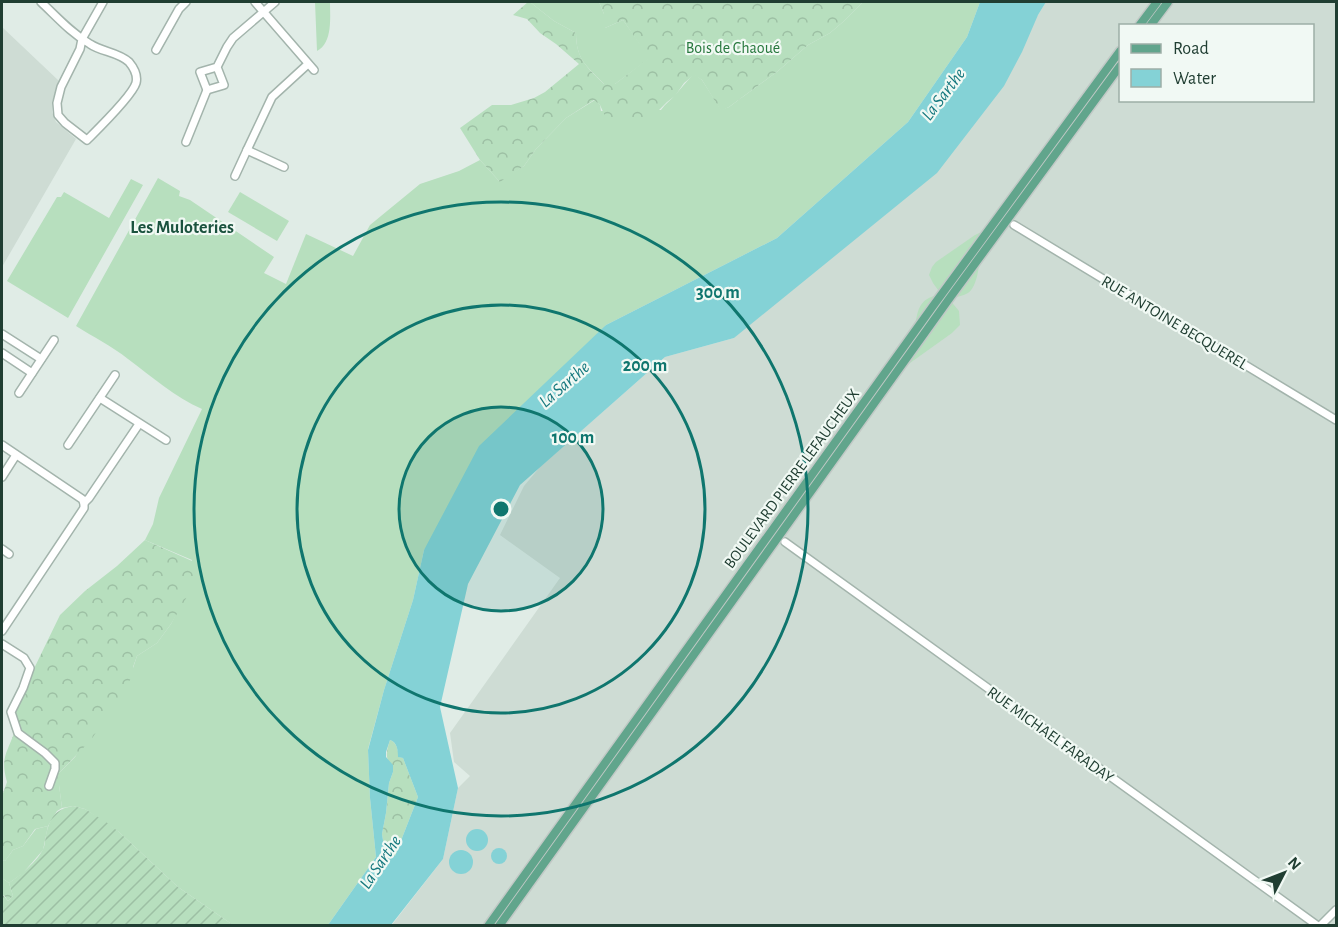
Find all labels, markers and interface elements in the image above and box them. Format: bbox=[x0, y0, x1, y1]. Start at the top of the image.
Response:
legend bbox=[1119, 24, 1314, 102]
park label: Bois de Chaoué bbox=[686, 40, 780, 56]
text: Road bbox=[1173, 40, 1209, 58]
water label: La Sarthe bbox=[918, 65, 969, 124]
text: Water bbox=[1173, 70, 1216, 88]
district label: Les Muloteries bbox=[130, 219, 234, 237]
street label: RUE ANTOINE BECQUEREL bbox=[1098, 273, 1251, 374]
text: 300 m bbox=[696, 284, 740, 302]
text: 200 m bbox=[623, 357, 667, 375]
water label: La Sarthe bbox=[536, 358, 593, 411]
street label: BOULEVARD PIERRE LEFAUCHEUX bbox=[721, 385, 863, 571]
text: 100 m bbox=[552, 429, 594, 447]
centre of rings bbox=[491, 499, 511, 519]
street label: RUE MICHAEL FARADAY bbox=[984, 684, 1117, 786]
water label: La Sarthe bbox=[357, 832, 405, 893]
north arrow bbox=[1254, 843, 1314, 903]
text: N bbox=[1285, 854, 1304, 873]

